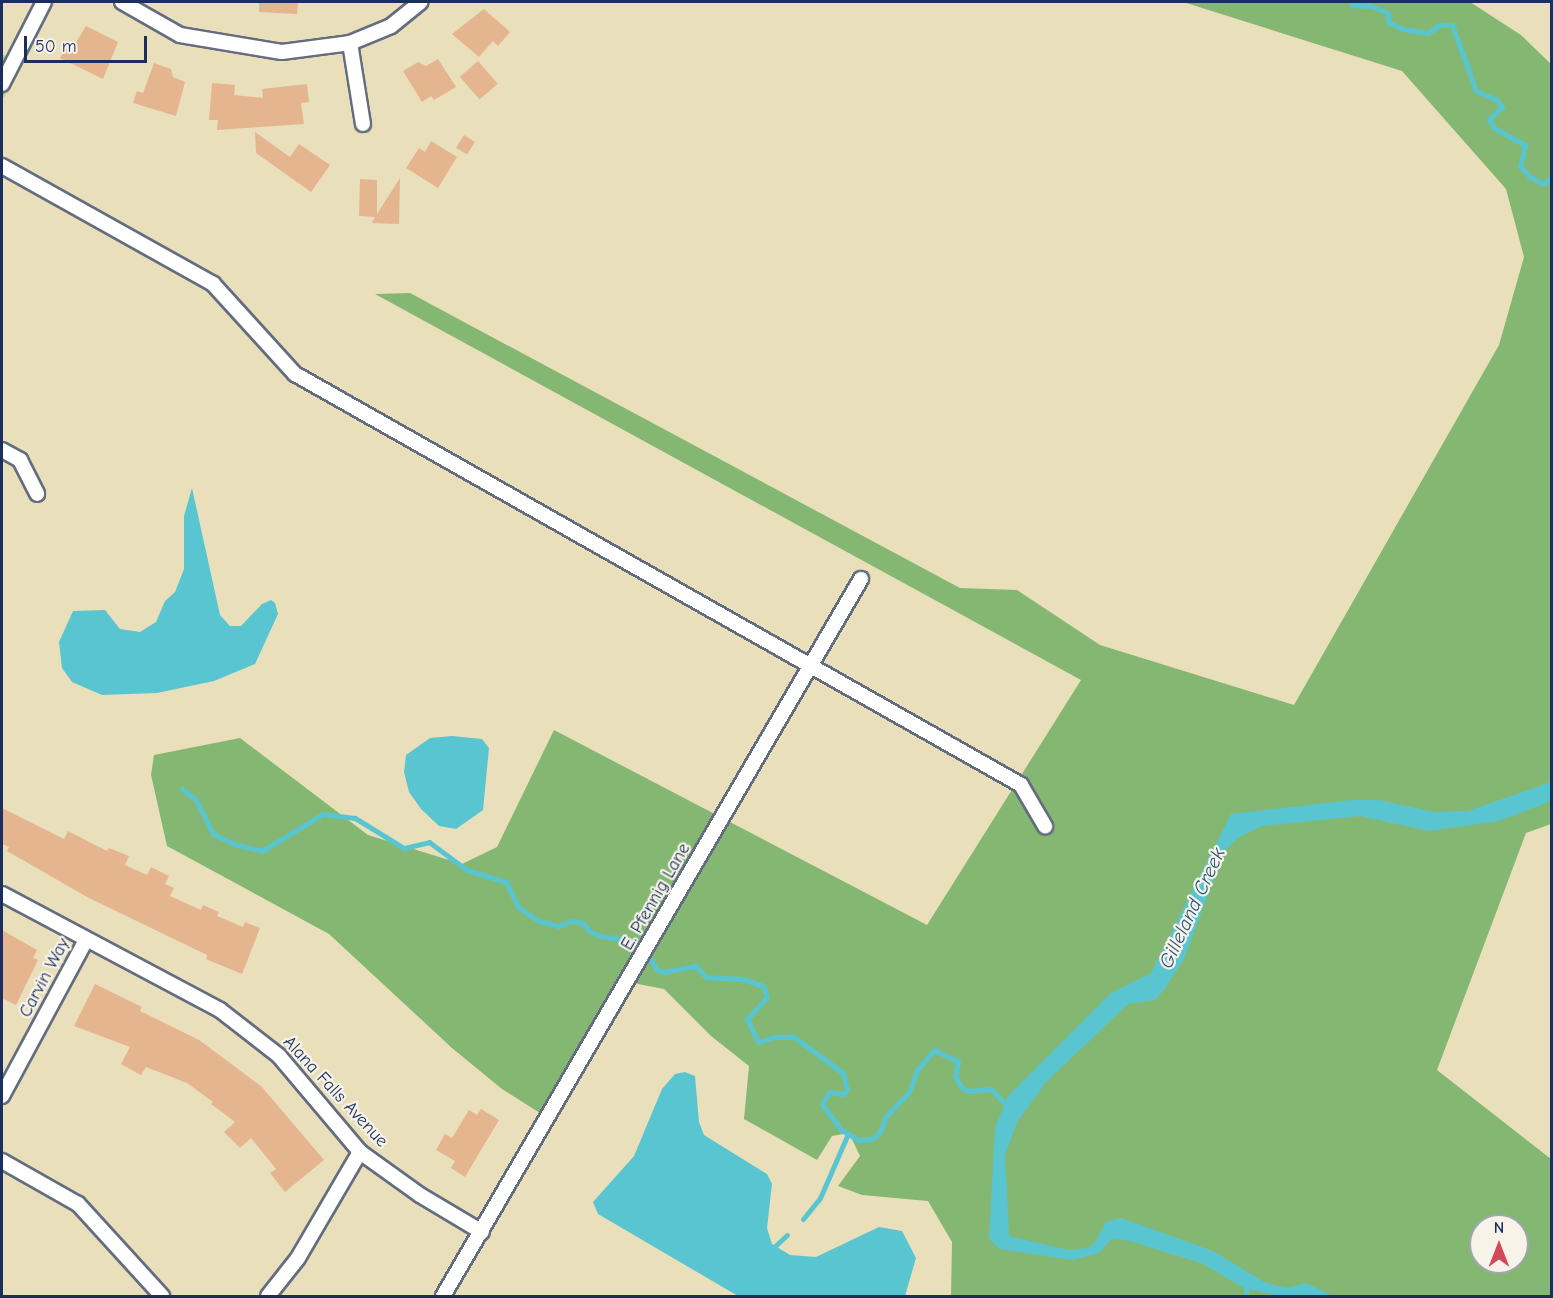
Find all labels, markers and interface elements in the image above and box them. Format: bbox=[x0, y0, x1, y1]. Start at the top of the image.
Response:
scale bar bbox=[27, 24, 150, 62]
text: 50 m bbox=[35, 36, 77, 57]
street label: E. Pfennig Lane bbox=[617, 840, 695, 954]
water label: Gilleland Creek bbox=[1154, 844, 1230, 972]
street label: Carvin Way bbox=[15, 935, 75, 1021]
street label: Alana Falls Avenue bbox=[278, 1032, 392, 1152]
north arrow bbox=[1469, 1214, 1529, 1274]
text: N bbox=[1494, 1219, 1504, 1237]

